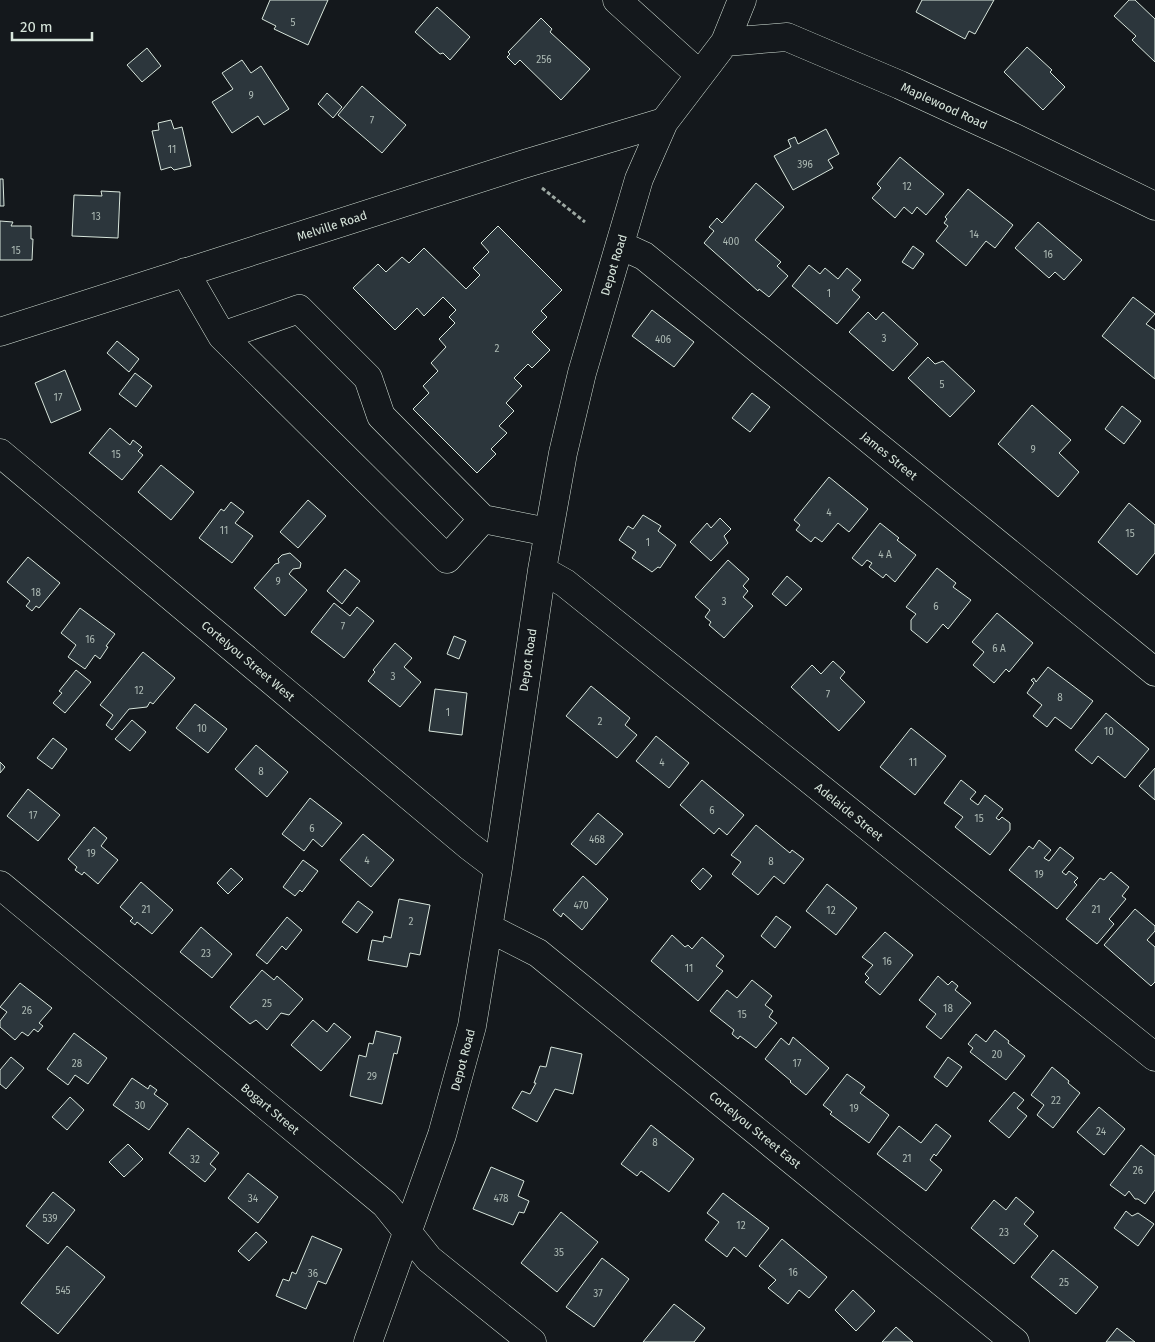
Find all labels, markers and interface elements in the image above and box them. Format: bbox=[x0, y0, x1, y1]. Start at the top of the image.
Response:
scale bar bbox=[12, 10, 92, 42]
house number: 5 bbox=[290, 17, 296, 29]
text: 20 m bbox=[20, 18, 53, 36]
house number: 256 bbox=[536, 54, 552, 66]
street label: Maplewood Road bbox=[899, 80, 989, 132]
house number: 9 bbox=[248, 90, 254, 102]
house number: 7 bbox=[370, 115, 375, 127]
house number: 11 bbox=[168, 144, 176, 156]
house number: 396 bbox=[797, 159, 813, 171]
house number: 12 bbox=[902, 181, 912, 193]
street label: Melville Road bbox=[295, 208, 369, 244]
house number: 13 bbox=[91, 211, 101, 223]
house number: 14 bbox=[969, 229, 980, 241]
street label: Depot Road bbox=[598, 233, 630, 297]
house number: 400 bbox=[723, 236, 740, 248]
house number: 15 bbox=[11, 245, 21, 257]
house number: 16 bbox=[1043, 249, 1053, 261]
house number: 1 bbox=[827, 288, 831, 300]
house number: 3 bbox=[882, 333, 887, 345]
house number: 406 bbox=[655, 334, 671, 346]
house number: 2 bbox=[495, 343, 500, 355]
house number: 5 bbox=[939, 379, 945, 391]
house number: 17 bbox=[54, 392, 63, 404]
street label: James Street bbox=[858, 429, 920, 483]
house number: 9 bbox=[1030, 444, 1036, 456]
house number: 15 bbox=[111, 449, 121, 461]
house number: 4 bbox=[826, 507, 832, 519]
house number: 11 bbox=[220, 525, 228, 537]
house number: 15 bbox=[1125, 528, 1135, 540]
house number: 1 bbox=[646, 537, 650, 549]
house number: 4 A bbox=[878, 549, 892, 561]
house number: 9 bbox=[275, 576, 281, 588]
house number: 18 bbox=[31, 587, 41, 599]
house number: 3 bbox=[722, 596, 727, 608]
house number: 6 bbox=[933, 601, 939, 613]
street label: Cortelyou Street West bbox=[199, 618, 298, 704]
house number: 7 bbox=[341, 621, 346, 633]
street label: Depot Road bbox=[517, 628, 539, 692]
house number: 16 bbox=[85, 634, 95, 646]
house number: 6 A bbox=[992, 643, 1006, 655]
house number: 3 bbox=[391, 671, 396, 683]
house number: 12 bbox=[134, 685, 144, 697]
house number: 7 bbox=[826, 689, 831, 701]
house number: 8 bbox=[1057, 692, 1063, 704]
house number: 1 bbox=[446, 707, 450, 719]
house number: 2 bbox=[598, 716, 603, 728]
house number: 10 bbox=[197, 723, 207, 735]
house number: 10 bbox=[1104, 726, 1114, 738]
house number: 4 bbox=[659, 757, 665, 769]
house number: 11 bbox=[909, 757, 917, 769]
house number: 8 bbox=[258, 766, 264, 778]
street label: Adelaide Street bbox=[812, 780, 886, 844]
house number: 6 bbox=[709, 805, 715, 817]
house number: 17 bbox=[29, 810, 38, 822]
house number: 15 bbox=[974, 813, 984, 825]
house number: 6 bbox=[309, 823, 315, 835]
house number: 468 bbox=[589, 834, 606, 846]
house number: 19 bbox=[86, 848, 96, 860]
house number: 4 bbox=[364, 855, 370, 867]
house number: 8 bbox=[768, 856, 774, 868]
house number: 19 bbox=[1034, 869, 1044, 881]
house number: 470 bbox=[574, 900, 589, 912]
house number: 21 bbox=[141, 904, 151, 916]
house number: 21 bbox=[1091, 904, 1101, 916]
house number: 12 bbox=[826, 905, 836, 917]
house number: 2 bbox=[409, 916, 414, 928]
house number: 23 bbox=[201, 948, 211, 960]
house number: 16 bbox=[882, 956, 892, 968]
house number: 11 bbox=[685, 963, 693, 975]
house number: 25 bbox=[262, 998, 272, 1010]
house number: 18 bbox=[943, 1003, 953, 1015]
house number: 26 bbox=[22, 1005, 32, 1017]
house number: 15 bbox=[737, 1009, 747, 1021]
street label: Depot Road bbox=[448, 1027, 478, 1093]
house number: 20 bbox=[992, 1049, 1003, 1061]
house number: 28 bbox=[72, 1058, 83, 1070]
house number: 17 bbox=[793, 1058, 802, 1070]
house number: 29 bbox=[367, 1071, 377, 1083]
street label: Bogart Street bbox=[238, 1081, 302, 1138]
street label: Cortelyou Street East bbox=[706, 1089, 804, 1172]
house number: 22 bbox=[1051, 1095, 1061, 1107]
house number: 30 bbox=[135, 1100, 146, 1112]
house number: 19 bbox=[849, 1103, 859, 1115]
house number: 24 bbox=[1096, 1126, 1107, 1138]
house number: 8 bbox=[652, 1137, 658, 1149]
house number: 21 bbox=[902, 1153, 912, 1165]
house number: 32 bbox=[190, 1154, 200, 1166]
house number: 26 bbox=[1133, 1165, 1143, 1177]
house number: 34 bbox=[248, 1193, 259, 1205]
house number: 478 bbox=[494, 1193, 509, 1205]
house number: 539 bbox=[42, 1213, 58, 1225]
house number: 12 bbox=[736, 1220, 746, 1232]
house number: 23 bbox=[999, 1227, 1009, 1239]
house number: 35 bbox=[554, 1247, 564, 1259]
house number: 16 bbox=[788, 1267, 798, 1279]
house number: 36 bbox=[308, 1268, 318, 1280]
house number: 25 bbox=[1059, 1277, 1069, 1289]
house number: 545 bbox=[55, 1285, 71, 1297]
house number: 37 bbox=[593, 1288, 603, 1300]

